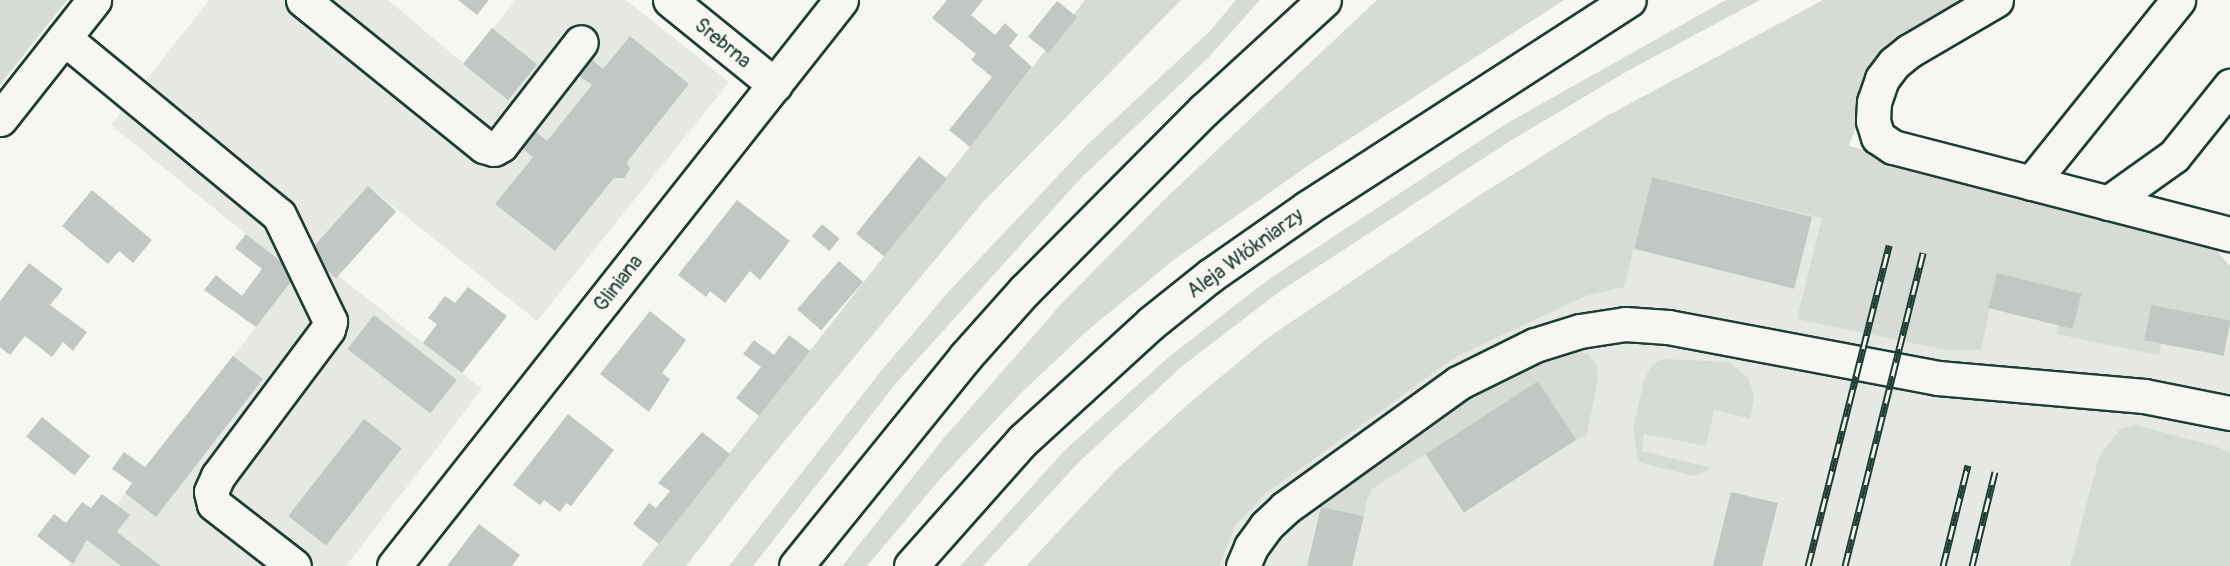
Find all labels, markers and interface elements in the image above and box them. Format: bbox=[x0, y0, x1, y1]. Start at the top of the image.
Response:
street label: Srebrna bbox=[690, 13, 756, 73]
street label: Aleja Włókniarzy bbox=[1182, 203, 1308, 303]
street label: Gliniana bbox=[588, 250, 648, 316]

